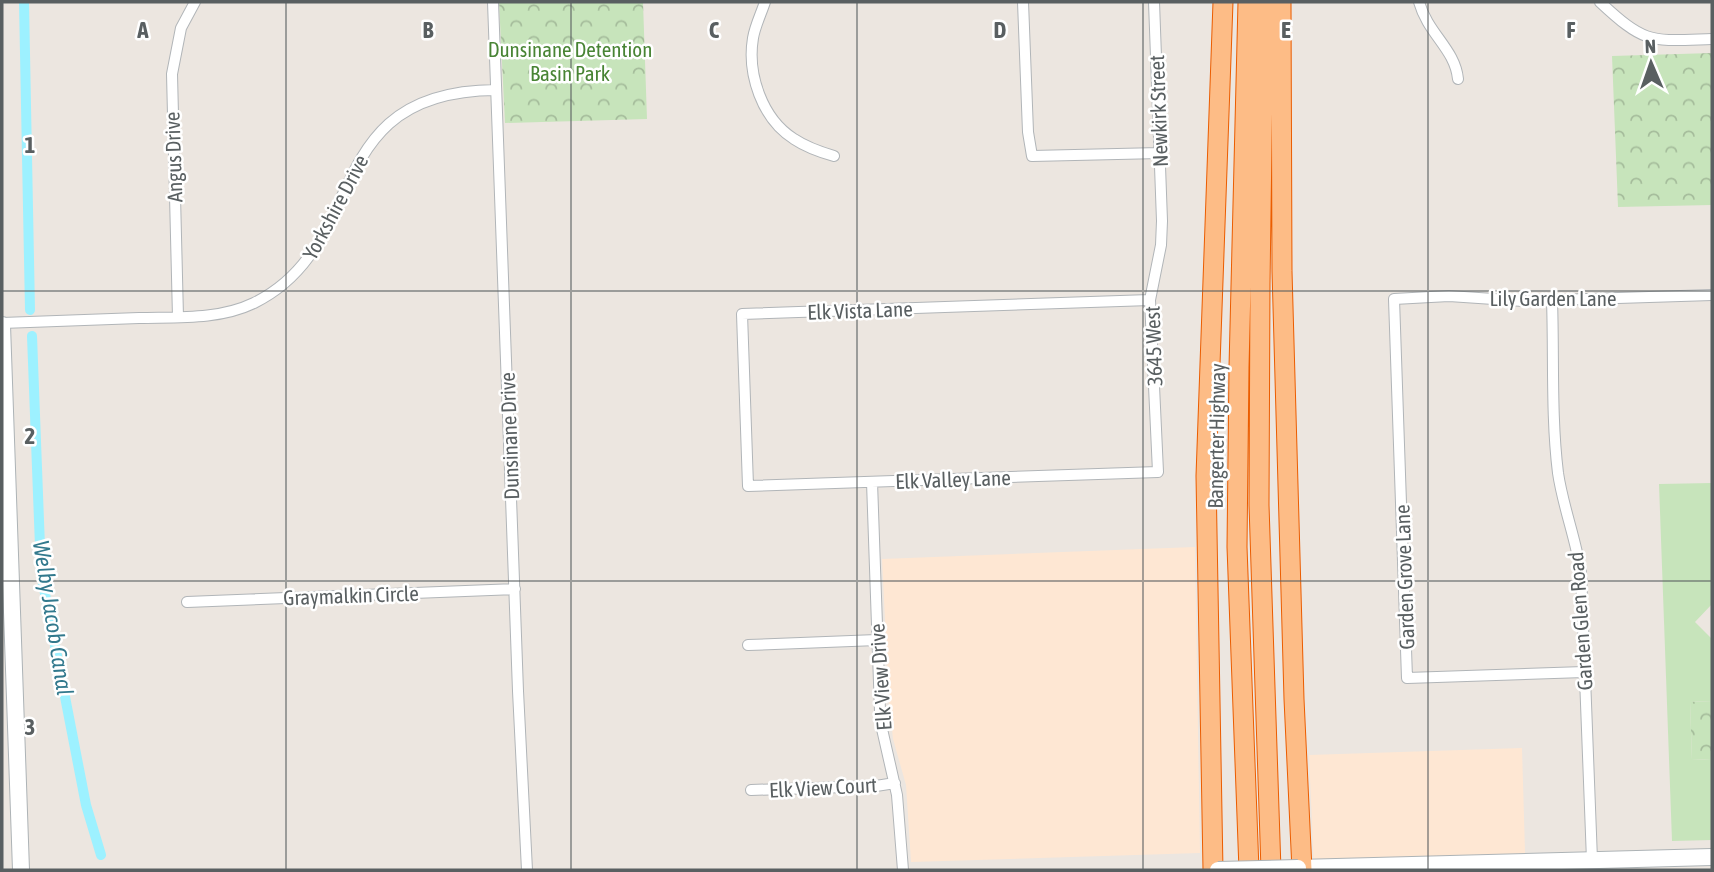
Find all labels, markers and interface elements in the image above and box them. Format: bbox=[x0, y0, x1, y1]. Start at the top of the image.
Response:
text: A bbox=[136, 17, 149, 43]
text: B bbox=[423, 17, 434, 43]
text: C bbox=[709, 17, 720, 43]
text: D bbox=[994, 17, 1007, 43]
text: E bbox=[1281, 17, 1291, 43]
text: F bbox=[1566, 17, 1576, 43]
north arrow bbox=[1616, 28, 1686, 98]
text: N bbox=[1644, 35, 1656, 57]
park label: Dunsinane Detention Basin Park bbox=[488, 37, 652, 85]
street label: Newkirk Street bbox=[1144, 55, 1172, 167]
street label: Angus Drive bbox=[159, 111, 187, 203]
text: 1 bbox=[25, 132, 36, 158]
street label: Yorkshire Drive bbox=[297, 151, 373, 263]
street label: Lily Garden Lane bbox=[1489, 286, 1617, 310]
street label: Elk Vista Lane bbox=[807, 296, 913, 324]
street label: 3645 West bbox=[1140, 306, 1166, 386]
street label: Bangerter Highway bbox=[1203, 363, 1229, 509]
street label: Dunsinane Drive bbox=[495, 372, 523, 500]
text: 2 bbox=[25, 423, 35, 449]
street label: Elk Valley Lane bbox=[895, 465, 1011, 493]
street label: Garden Grove Lane bbox=[1389, 504, 1419, 650]
water label: Welby Jacob Canal bbox=[28, 539, 78, 697]
street label: Garden Glen Road bbox=[1563, 551, 1597, 691]
street label: Graymalkin Circle bbox=[283, 581, 419, 609]
street label: Elk View Drive bbox=[864, 623, 896, 731]
text: 3 bbox=[25, 714, 35, 740]
street label: Elk View Court bbox=[768, 772, 878, 802]

